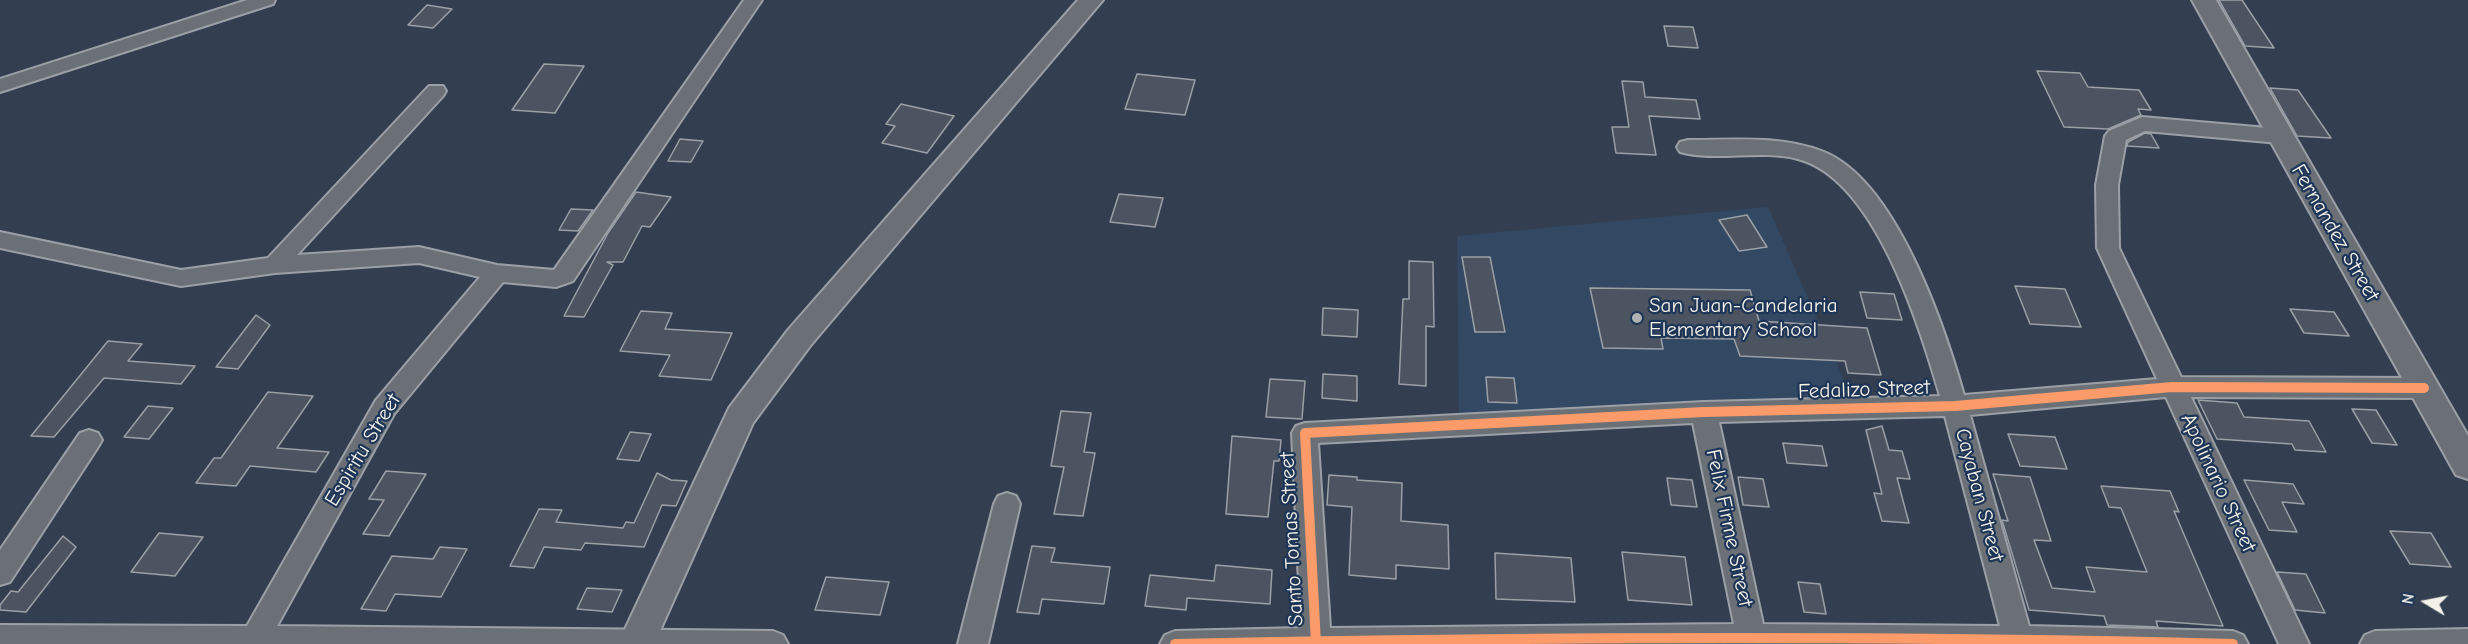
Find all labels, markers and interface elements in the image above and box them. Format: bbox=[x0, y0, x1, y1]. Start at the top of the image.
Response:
street label: Fernandez Street bbox=[2286, 160, 2384, 306]
place label: San Juan-Candelaria Elementary School bbox=[1649, 293, 1838, 343]
marker: San Juan-Candelaria Elementary School bbox=[1630, 311, 1644, 325]
street label: Fedalizo Street bbox=[1798, 375, 1930, 405]
street label: Espiritu Street bbox=[320, 389, 406, 511]
street label: Apolinario Street bbox=[2175, 410, 2261, 556]
street label: Cayaban Street bbox=[1949, 426, 2009, 564]
street label: Felix Firme Street bbox=[1700, 447, 1758, 609]
street label: Santo Tomas Street bbox=[1275, 451, 1309, 627]
north arrow bbox=[2396, 572, 2456, 632]
text: N bbox=[2399, 592, 2418, 606]

